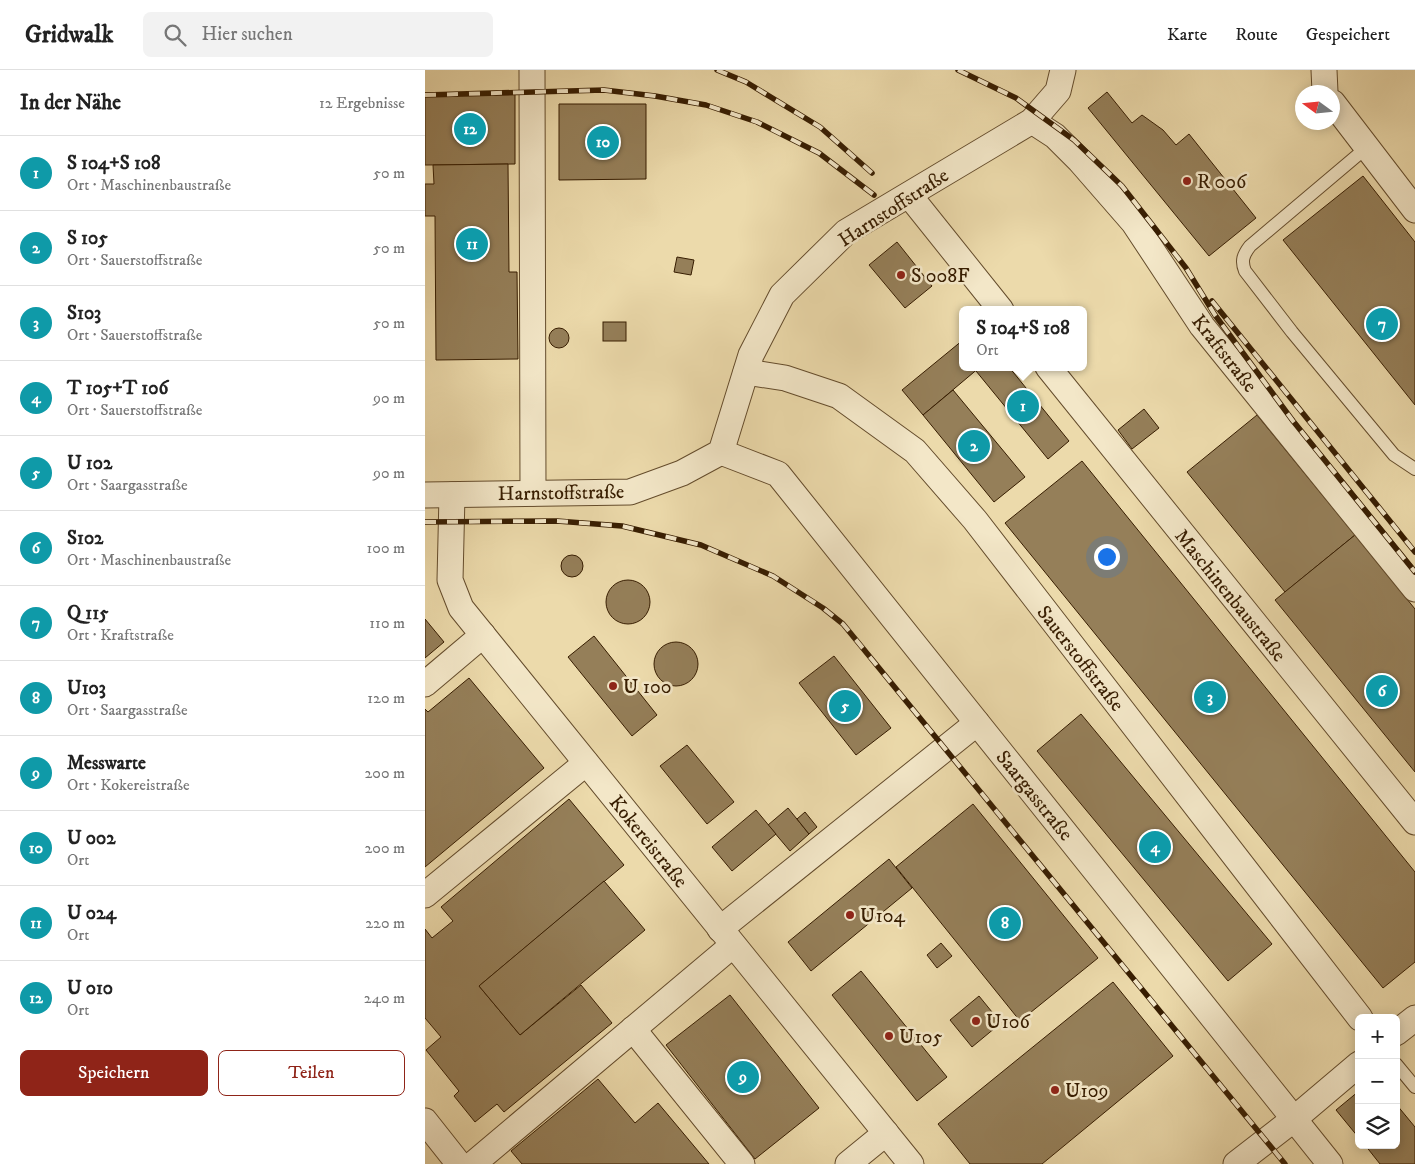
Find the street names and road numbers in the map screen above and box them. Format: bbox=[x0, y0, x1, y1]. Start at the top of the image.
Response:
street label: Harnstoffstraße bbox=[834, 163, 954, 253]
street label: Kraftstraße bbox=[1186, 310, 1262, 398]
street label: Harnstoffstraße bbox=[498, 480, 625, 507]
street label: Maschinenbaustraße bbox=[1169, 524, 1291, 667]
street label: Sauerstoffstraße bbox=[1031, 601, 1129, 717]
street label: Saargasstraße bbox=[990, 746, 1078, 846]
street label: Kokereistraße bbox=[603, 791, 693, 893]

